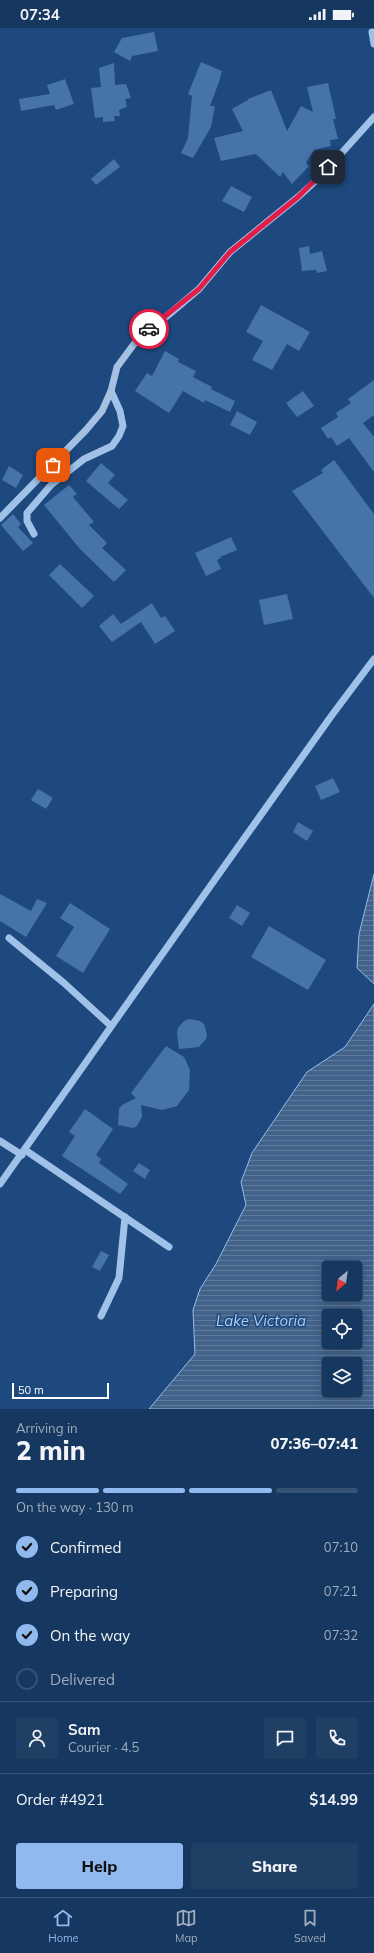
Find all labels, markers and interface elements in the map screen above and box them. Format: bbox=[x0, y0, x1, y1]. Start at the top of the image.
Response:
text: 07:34 bbox=[20, 5, 60, 24]
pin bbox=[311, 150, 345, 184]
icon: home bbox=[317, 156, 339, 178]
courier bbox=[129, 309, 169, 349]
icon: car bbox=[138, 318, 160, 340]
pin bbox=[36, 448, 70, 482]
icon: bag bbox=[42, 454, 64, 476]
north arrow bbox=[322, 1261, 362, 1301]
map controls bbox=[322, 1261, 362, 1397]
button: locate bbox=[322, 1309, 362, 1349]
water label: Lake Victoria bbox=[216, 1311, 306, 1330]
button: layers bbox=[322, 1357, 362, 1397]
scale bar bbox=[12, 1381, 109, 1400]
text: 50 m bbox=[18, 1383, 44, 1397]
text: Arriving in bbox=[16, 1420, 78, 1436]
text: 2 min bbox=[16, 1434, 86, 1467]
text: 07:36–07:41 bbox=[271, 1434, 358, 1453]
text: On the way · 130 m bbox=[16, 1499, 133, 1515]
icon: check bbox=[16, 1536, 38, 1558]
text: Confirmed bbox=[50, 1538, 121, 1557]
text: 07:10 bbox=[324, 1539, 358, 1555]
icon: check bbox=[16, 1580, 38, 1602]
text: Preparing bbox=[50, 1582, 118, 1601]
text: 07:21 bbox=[324, 1583, 358, 1599]
icon: check bbox=[16, 1624, 38, 1646]
text: On the way bbox=[50, 1626, 130, 1645]
text: 07:32 bbox=[324, 1627, 358, 1643]
text: Delivered bbox=[50, 1670, 115, 1689]
button: person bbox=[16, 1717, 58, 1759]
button: chat bbox=[264, 1717, 306, 1759]
button: phone bbox=[316, 1717, 358, 1759]
text: Sam bbox=[68, 1720, 100, 1739]
text: Courier · 4.5 bbox=[68, 1739, 139, 1755]
text: Order #4921 bbox=[16, 1790, 104, 1809]
text: $14.99 bbox=[309, 1790, 358, 1809]
button: Help bbox=[16, 1843, 183, 1889]
button: Share bbox=[191, 1843, 358, 1889]
tab: Home bbox=[48, 1907, 79, 1945]
tab: Map bbox=[175, 1907, 198, 1945]
tab: Saved bbox=[294, 1907, 326, 1945]

